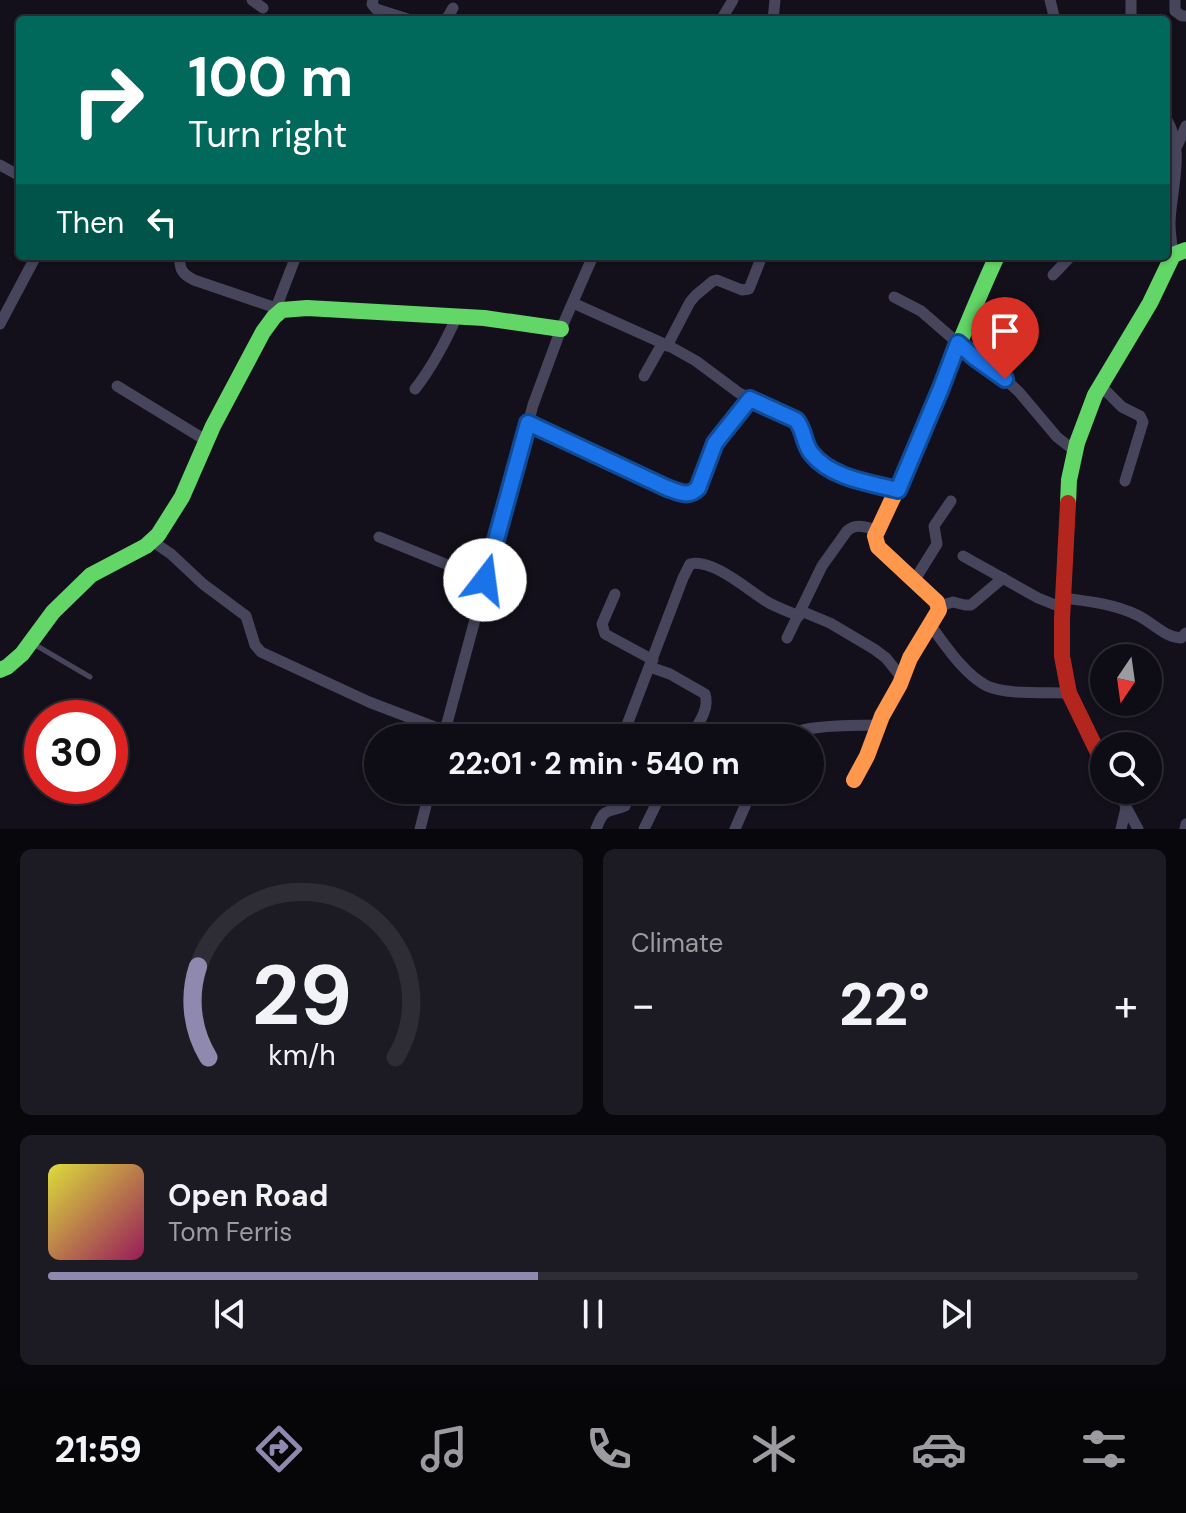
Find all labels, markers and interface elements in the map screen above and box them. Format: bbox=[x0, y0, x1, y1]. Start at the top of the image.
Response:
text: 100 m bbox=[188, 40, 353, 113]
icon: right bbox=[56, 48, 160, 152]
text: Turn right bbox=[188, 111, 347, 158]
icon: left bbox=[140, 200, 184, 244]
text: Then bbox=[56, 203, 124, 242]
pin bbox=[971, 297, 1039, 379]
icon: arrive bbox=[983, 309, 1027, 353]
position arrow bbox=[443, 538, 527, 622]
north arrow bbox=[1090, 644, 1162, 716]
map controls bbox=[1090, 644, 1162, 804]
speed limit sign: 30 bbox=[24, 700, 128, 804]
button: search bbox=[1090, 732, 1162, 804]
text: 22:01 · 2 min · 540 m bbox=[448, 744, 740, 783]
text: Climate bbox=[631, 926, 723, 960]
text: 29 bbox=[251, 941, 352, 1050]
text: 22° bbox=[839, 965, 930, 1044]
text: − bbox=[631, 976, 655, 1034]
text: + bbox=[1114, 976, 1138, 1034]
text: km/h bbox=[268, 1037, 335, 1074]
text: Open Road bbox=[168, 1176, 328, 1215]
text: Tom Ferris bbox=[168, 1215, 292, 1249]
icon: previous bbox=[208, 1292, 252, 1336]
icon: pause bbox=[571, 1292, 615, 1336]
icon: next bbox=[934, 1292, 978, 1336]
icon: directions bbox=[251, 1421, 307, 1477]
icon: music bbox=[416, 1421, 472, 1477]
icon: phone bbox=[581, 1421, 637, 1477]
icon: climate bbox=[746, 1421, 802, 1477]
icon: car bbox=[911, 1421, 967, 1477]
icon: filters bbox=[1076, 1421, 1132, 1477]
text: 21:59 bbox=[54, 1426, 142, 1473]

